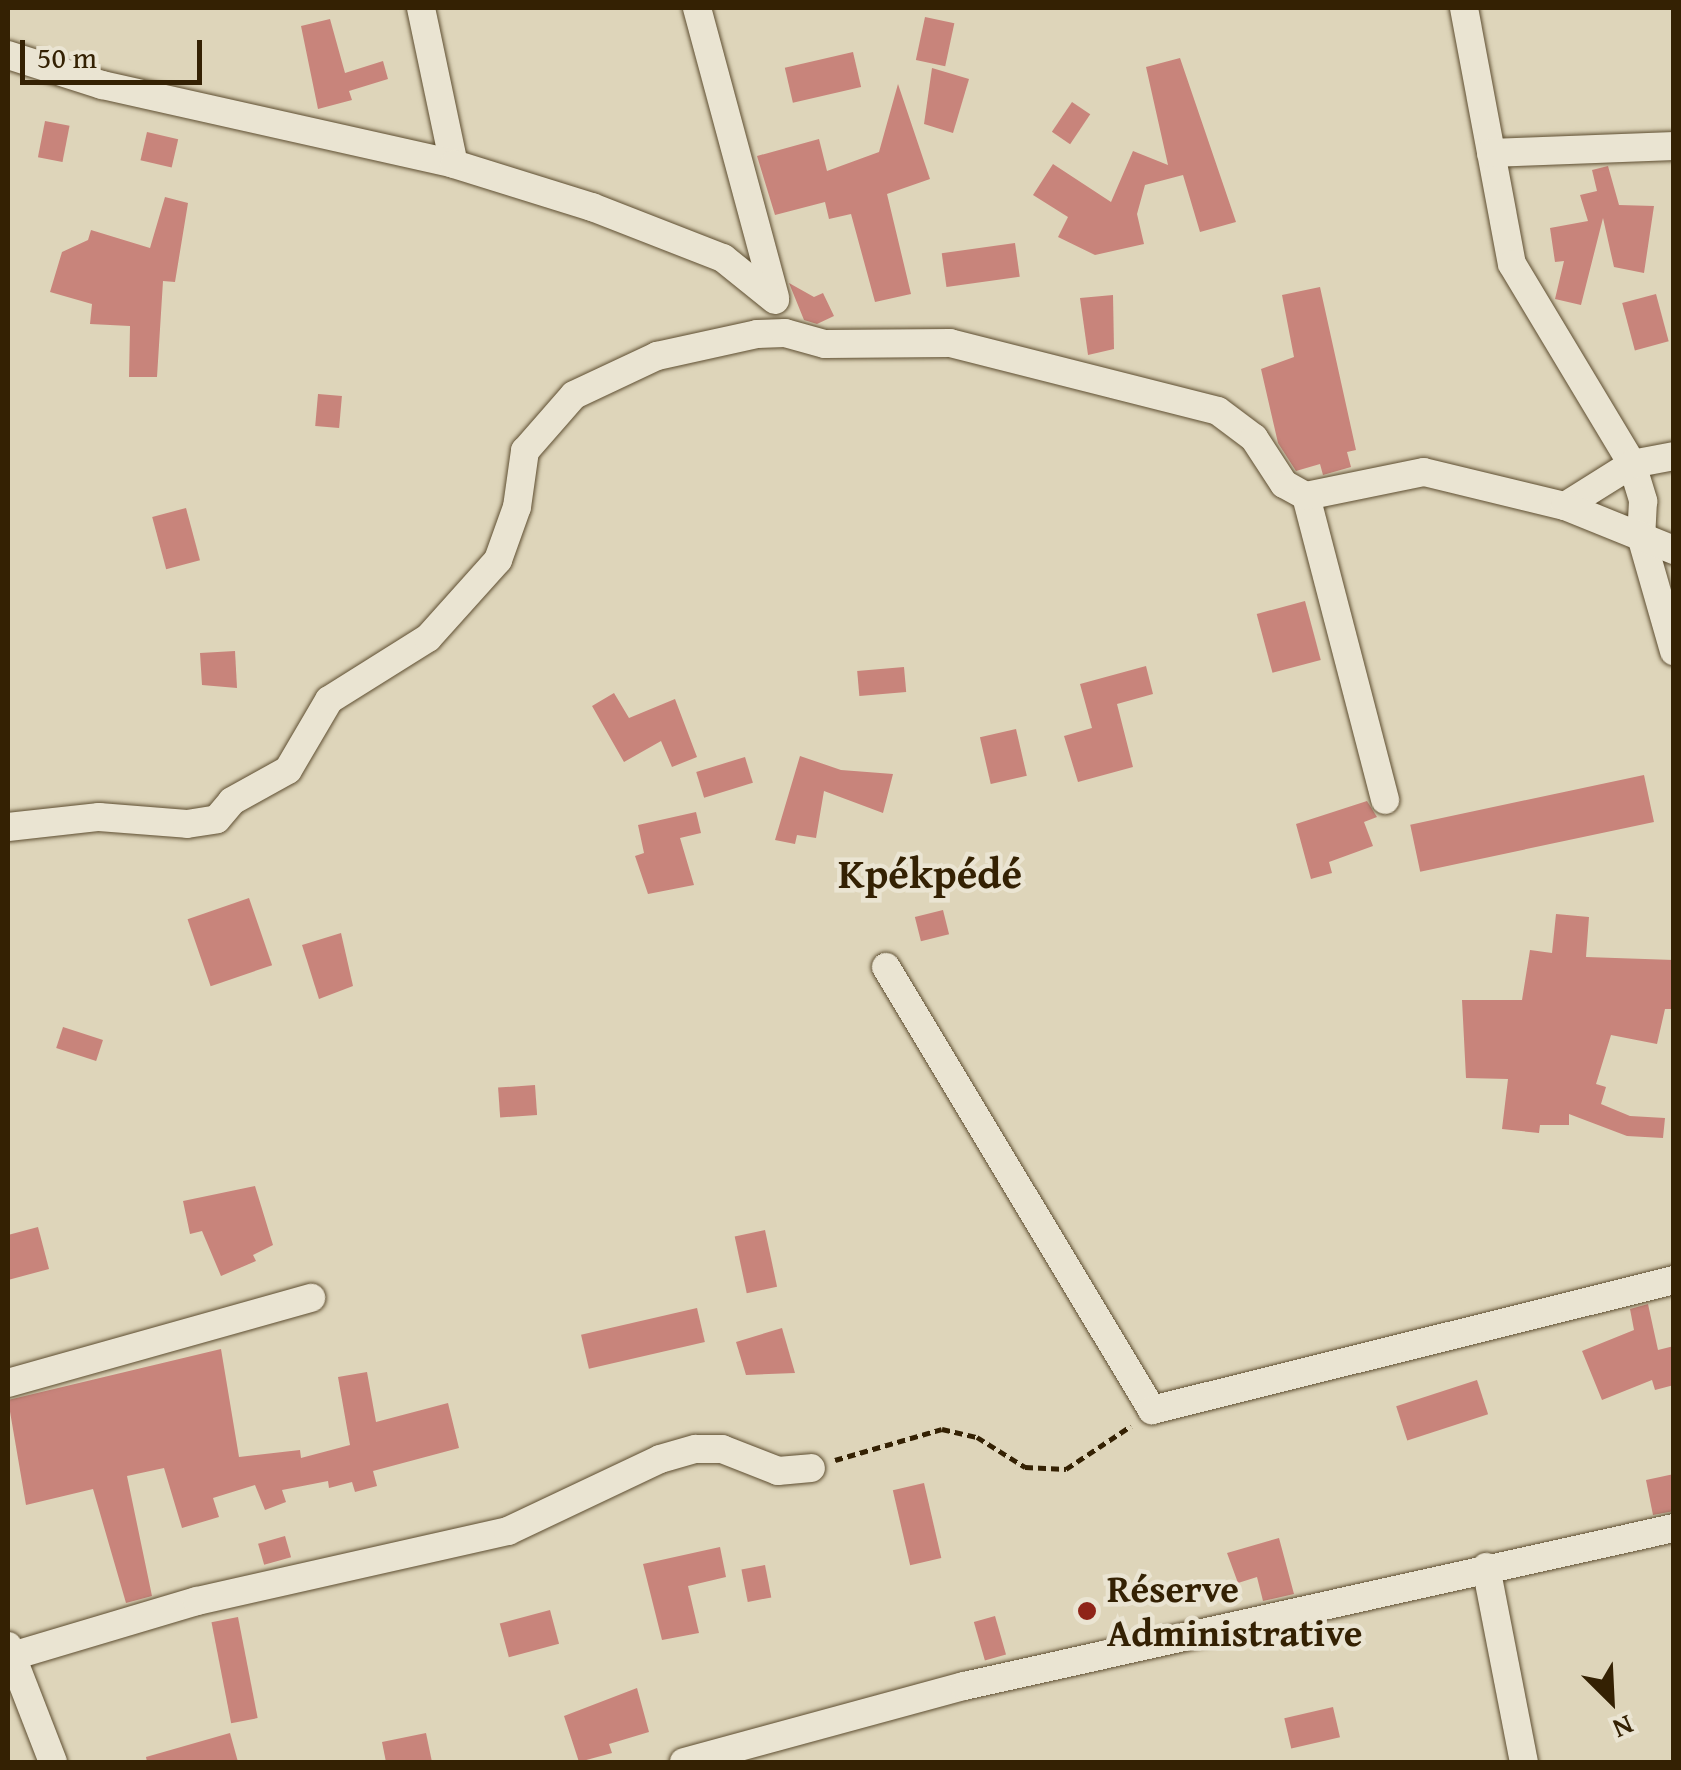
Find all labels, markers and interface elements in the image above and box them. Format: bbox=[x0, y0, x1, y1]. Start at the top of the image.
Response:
scale bar bbox=[25, 20, 208, 82]
text: 50 m bbox=[37, 35, 97, 79]
district label: Kpékpédé bbox=[838, 848, 1022, 898]
place label: Réserve Administrative bbox=[1107, 1566, 1362, 1656]
marker: Réserve Administrative bbox=[1076, 1600, 1098, 1622]
north arrow bbox=[1561, 1650, 1661, 1750]
text: N bbox=[1607, 1705, 1640, 1750]

